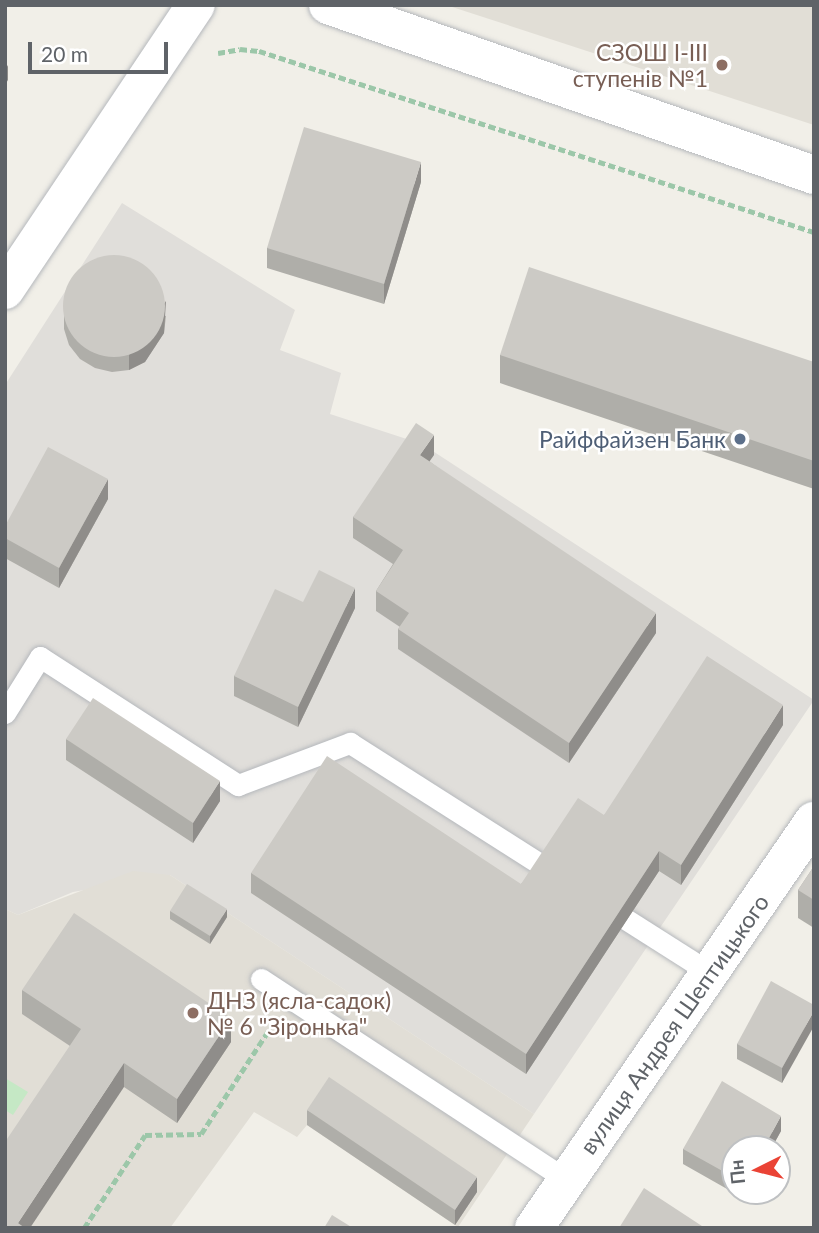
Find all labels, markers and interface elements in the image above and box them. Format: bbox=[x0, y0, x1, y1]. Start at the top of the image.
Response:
scale bar bbox=[32, 28, 172, 72]
place label: СЗОШ І-ІІІ ступенів №1 bbox=[573, 38, 708, 92]
text: 20 m bbox=[41, 41, 88, 66]
marker: СЗОШ І-ІІІ ступенів №1 bbox=[714, 57, 730, 73]
place label: Райффайзен Банк bbox=[539, 425, 726, 453]
marker: Райффайзен Банк bbox=[732, 431, 748, 447]
street label: вулиця Андрея Шептицького bbox=[574, 889, 774, 1159]
place label: ДНЗ (ясла-садок) № 6 "Зіронька" bbox=[207, 986, 391, 1040]
marker: ДНЗ (ясла-садок) № 6 "Зіронька" bbox=[185, 1005, 201, 1021]
north arrow bbox=[721, 1135, 791, 1205]
text: Пн bbox=[724, 1158, 749, 1186]

